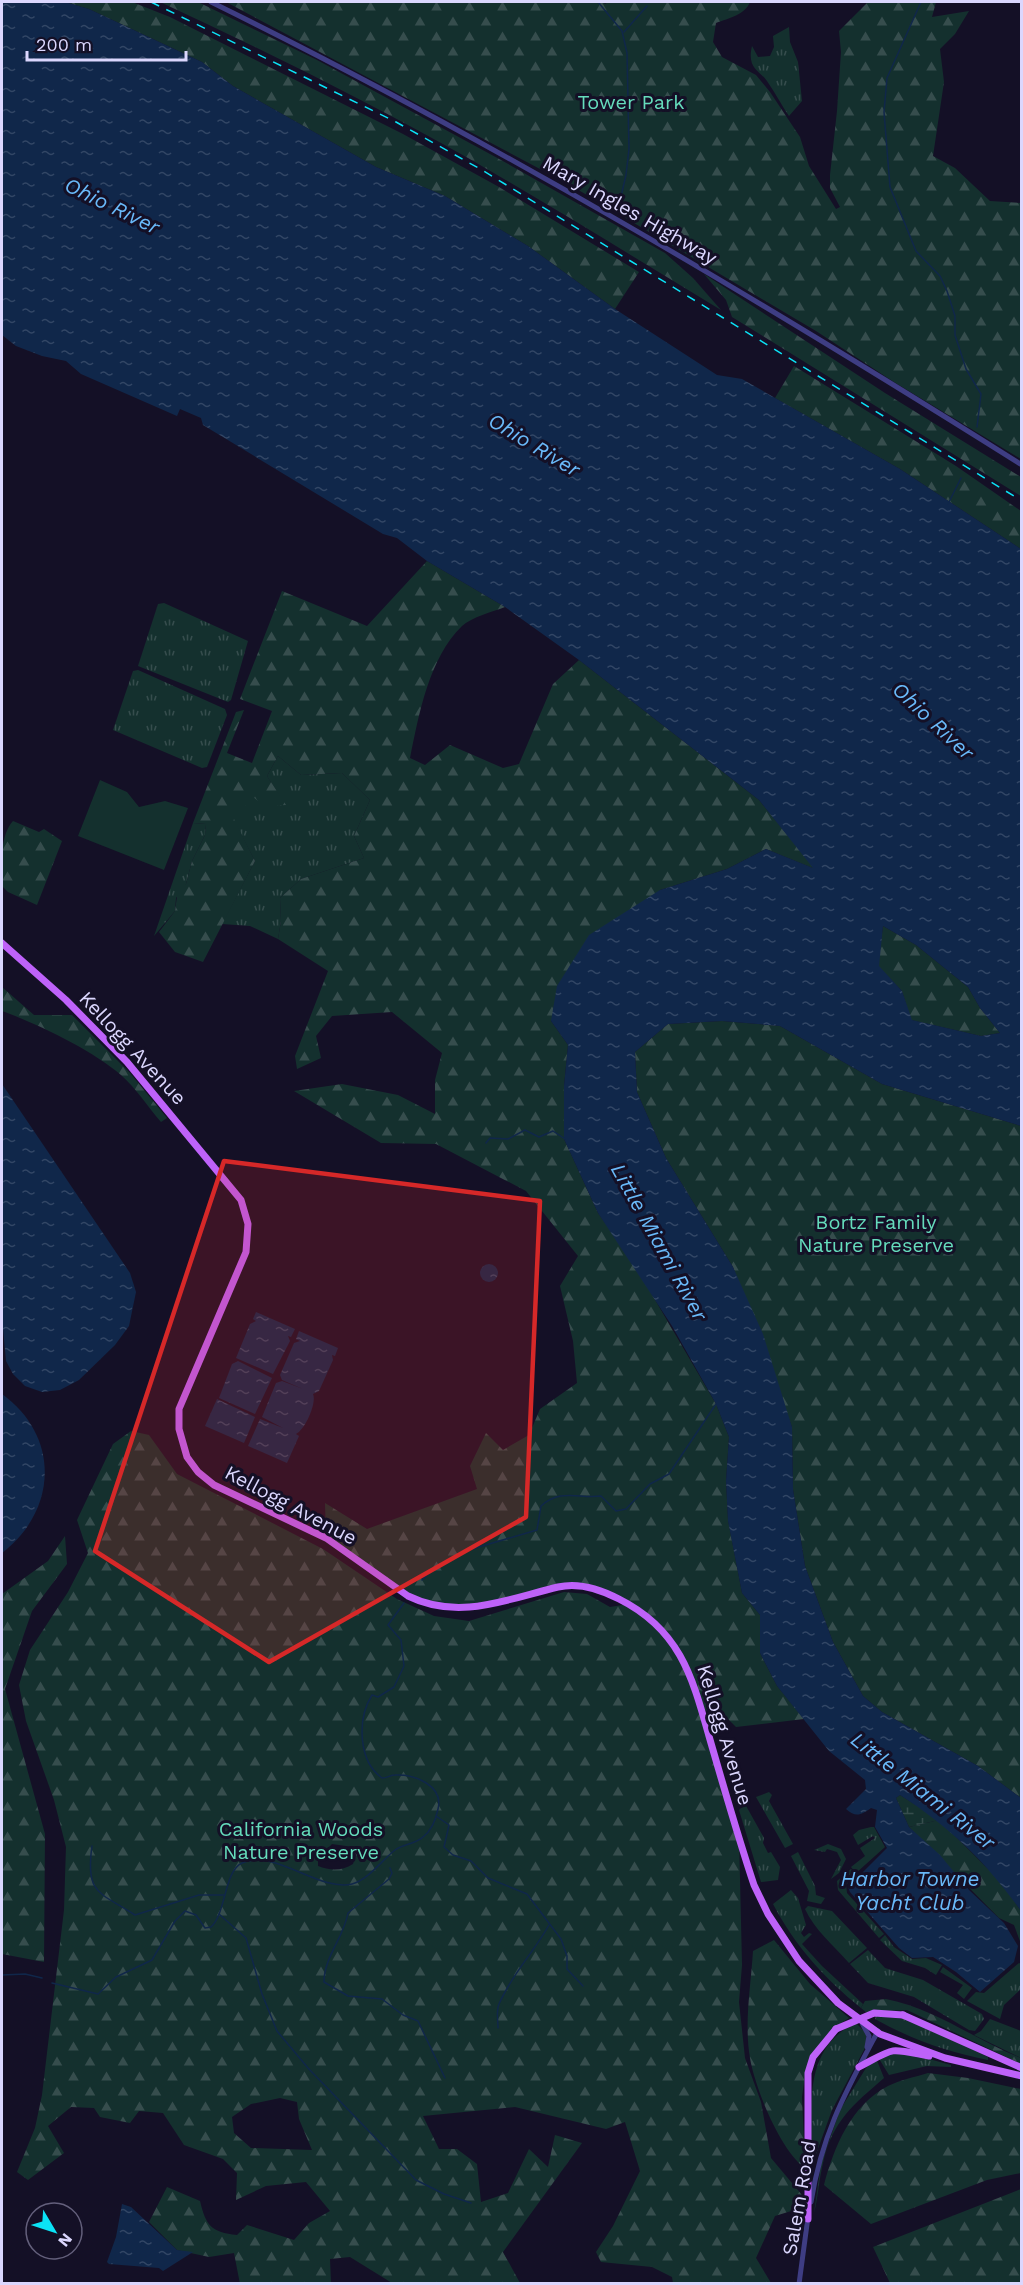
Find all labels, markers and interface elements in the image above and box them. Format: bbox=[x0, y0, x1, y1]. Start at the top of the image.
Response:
scale bar bbox=[27, 24, 186, 62]
text: 200 m bbox=[36, 34, 92, 55]
park label: Tower Park bbox=[577, 90, 685, 114]
street label: Mary Ingles Highway bbox=[539, 150, 722, 270]
water label: Ohio River bbox=[61, 172, 165, 240]
water label: Ohio River bbox=[484, 407, 585, 482]
water label: Ohio River bbox=[887, 676, 980, 765]
street label: Kellogg Avenue bbox=[74, 986, 192, 1110]
water label: Little Miami River bbox=[606, 1159, 713, 1326]
park label: Bortz Family Nature Preserve bbox=[798, 1210, 954, 1257]
street label: Kellogg Avenue bbox=[221, 1460, 361, 1550]
street label: Kellogg Avenue bbox=[692, 1662, 758, 1808]
water label: Little Miami River bbox=[846, 1727, 1001, 1855]
park label: California Woods Nature Preserve bbox=[219, 1817, 383, 1864]
water label: Harbor Towne Yacht Club bbox=[840, 1866, 980, 1915]
street label: Salem Road bbox=[777, 2139, 821, 2257]
north arrow bbox=[24, 2201, 84, 2261]
text: N bbox=[54, 2230, 76, 2251]

